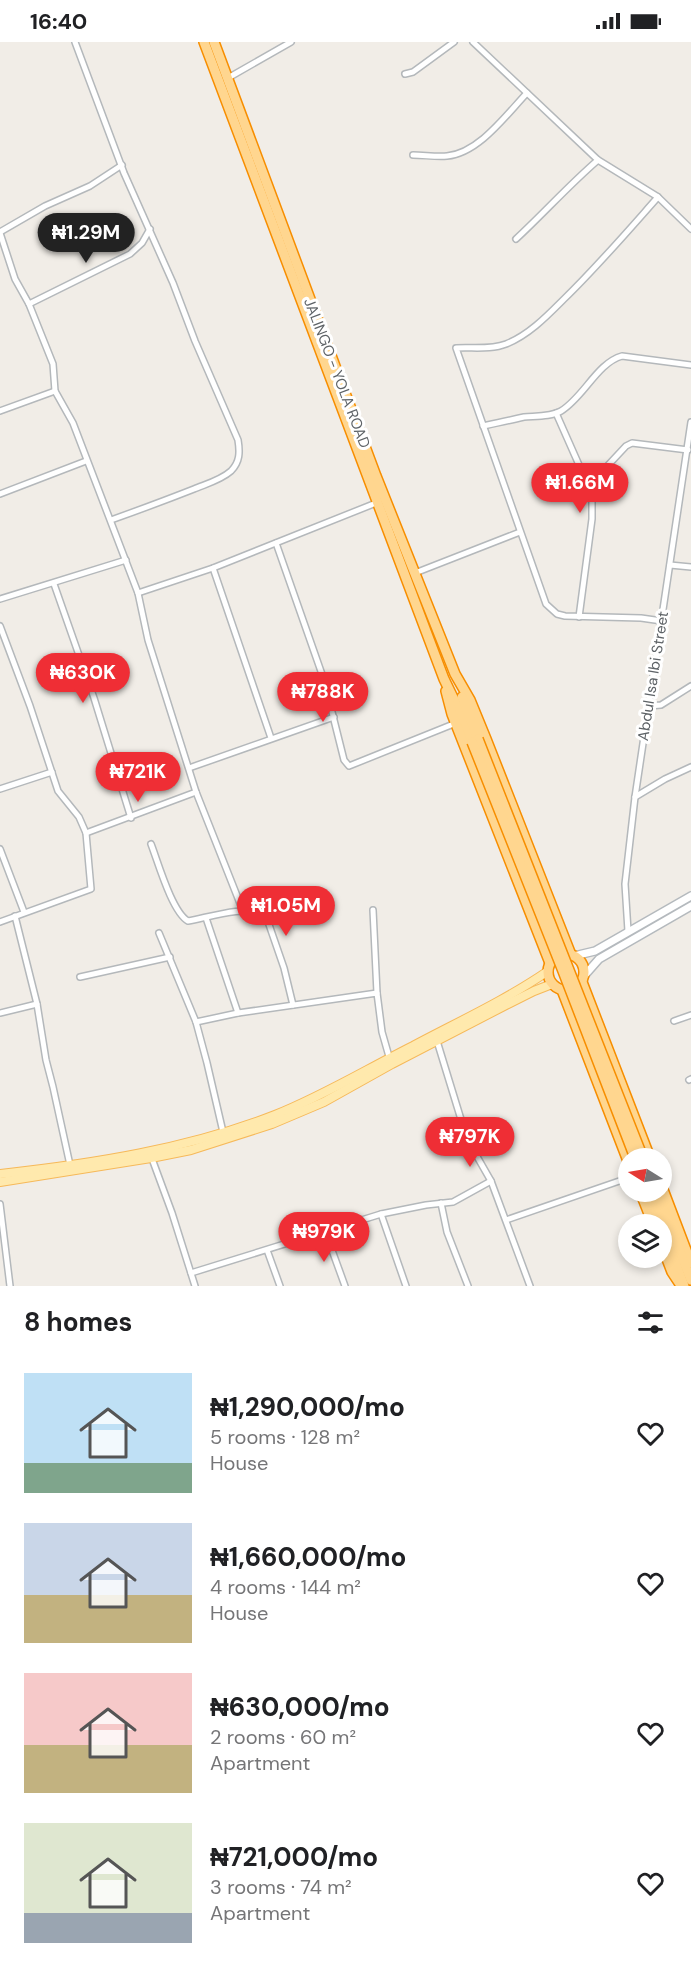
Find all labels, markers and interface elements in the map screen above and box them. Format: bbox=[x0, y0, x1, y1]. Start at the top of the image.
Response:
text: 16:40 bbox=[30, 7, 87, 36]
pin: ₦1.29M bbox=[37, 213, 135, 264]
text: ₦1.29M bbox=[52, 219, 120, 245]
street label: JALINGO - YOLA ROAD bbox=[299, 295, 375, 451]
pin: ₦1.66M bbox=[531, 463, 629, 514]
text: ₦1.66M bbox=[545, 469, 615, 495]
street label: Abdul Isa Ibi Street bbox=[633, 610, 673, 742]
pin: ₦630K bbox=[41, 653, 125, 704]
text: ₦630K bbox=[50, 659, 116, 685]
pin: ₦788K bbox=[281, 672, 365, 723]
text: ₦788K bbox=[291, 678, 355, 704]
pin: ₦721K bbox=[96, 752, 180, 803]
text: ₦721K bbox=[110, 758, 166, 784]
pin: ₦1.05M bbox=[237, 886, 335, 937]
text: ₦1.05M bbox=[251, 892, 321, 918]
pin: ₦797K bbox=[428, 1117, 512, 1168]
text: ₦797K bbox=[439, 1123, 501, 1149]
north arrow bbox=[618, 1148, 672, 1202]
map controls bbox=[618, 1148, 672, 1268]
pin: ₦979K bbox=[282, 1212, 366, 1263]
button: layers bbox=[618, 1214, 672, 1268]
text: ₦979K bbox=[292, 1218, 356, 1244]
text: 8 homes bbox=[24, 1305, 132, 1339]
icon: filters bbox=[634, 1306, 667, 1339]
text: ₦1,290,000/mo bbox=[210, 1390, 405, 1424]
icon: home bbox=[72, 1397, 144, 1469]
icon: heart bbox=[634, 1417, 667, 1450]
text: 5 rooms · 128 m² bbox=[210, 1424, 360, 1450]
text: House bbox=[210, 1450, 268, 1476]
text: ₦1,660,000/mo bbox=[210, 1540, 406, 1574]
icon: home bbox=[72, 1547, 144, 1619]
icon: heart bbox=[634, 1567, 667, 1600]
text: 4 rooms · 144 m² bbox=[210, 1574, 361, 1600]
text: House bbox=[210, 1600, 268, 1626]
text: ₦630,000/mo bbox=[210, 1690, 390, 1724]
icon: home bbox=[72, 1697, 144, 1769]
icon: heart bbox=[634, 1717, 667, 1750]
text: 2 rooms · 60 m² bbox=[210, 1724, 356, 1750]
text: Apartment bbox=[210, 1750, 310, 1776]
text: ₦721,000/mo bbox=[210, 1840, 378, 1874]
icon: home bbox=[72, 1847, 144, 1919]
icon: heart bbox=[634, 1867, 667, 1900]
text: 3 rooms · 74 m² bbox=[210, 1874, 352, 1900]
text: Apartment bbox=[210, 1900, 310, 1926]

